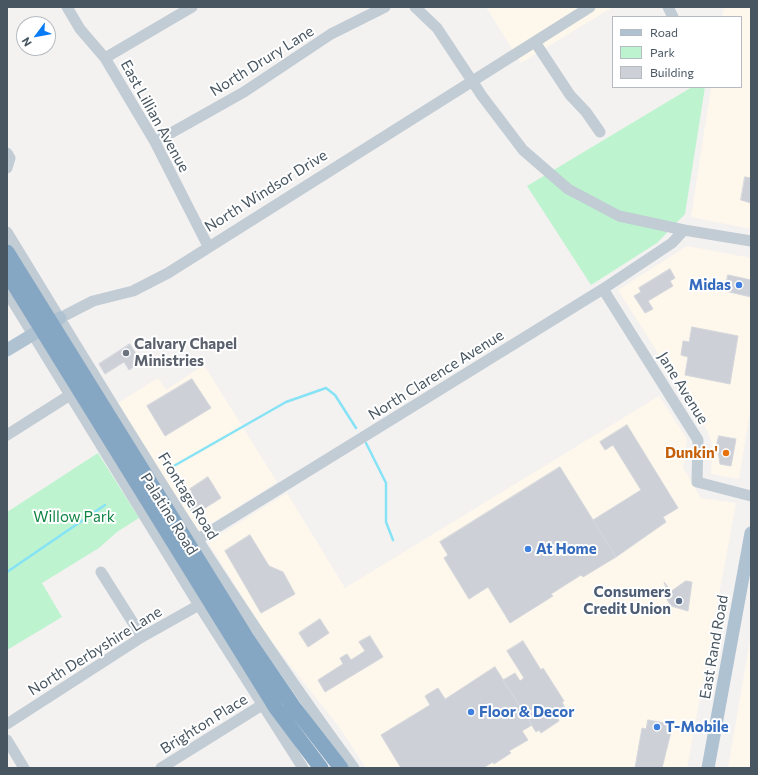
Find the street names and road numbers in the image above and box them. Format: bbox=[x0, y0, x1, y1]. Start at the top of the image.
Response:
street label: North Drury Lane bbox=[207, 22, 317, 100]
street label: East Lillian Avenue bbox=[117, 57, 193, 175]
street label: North Windsor Drive bbox=[201, 146, 331, 236]
street label: North Clarence Avenue bbox=[365, 326, 507, 424]
street label: Jane Avenue bbox=[654, 349, 712, 427]
street label: Frontage Road bbox=[154, 449, 222, 543]
street label: Palatine Road bbox=[137, 470, 201, 558]
street label: East Rand Road bbox=[696, 593, 732, 701]
street label: North Derbyshire Lane bbox=[25, 603, 165, 699]
street label: Brighton Place bbox=[157, 690, 251, 758]

